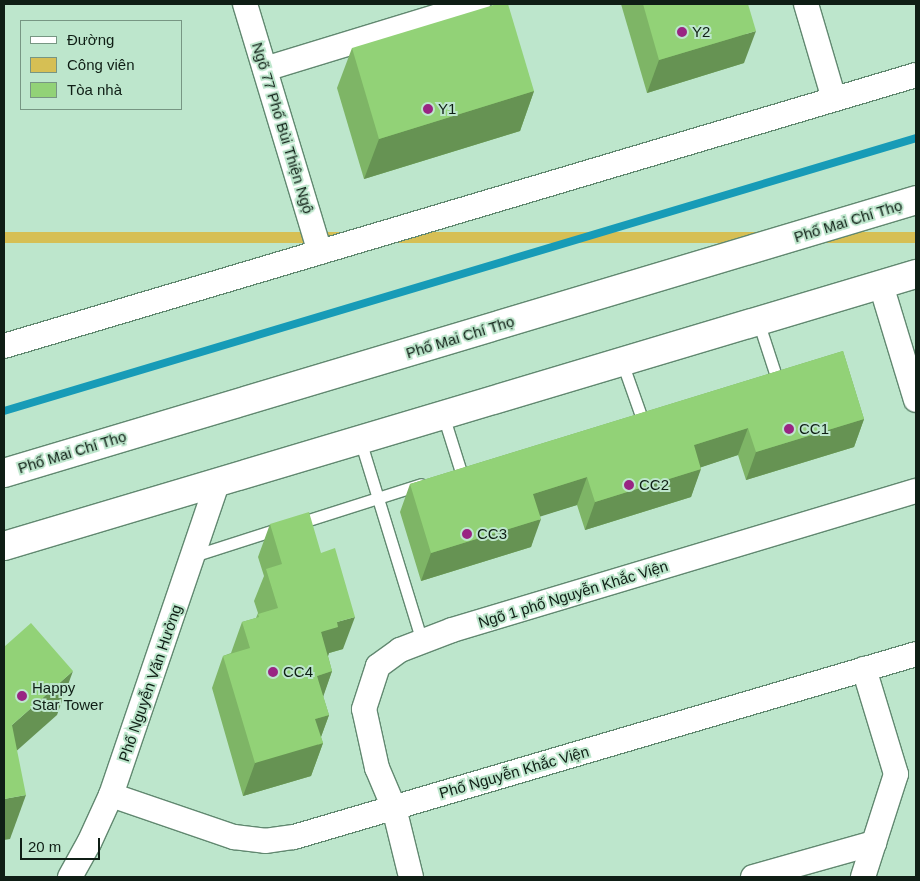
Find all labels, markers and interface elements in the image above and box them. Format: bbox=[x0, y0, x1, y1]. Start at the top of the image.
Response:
legend bbox=[20, 20, 182, 110]
place label: Y2 bbox=[692, 23, 710, 41]
marker: Y2 bbox=[676, 26, 688, 38]
text: Đường bbox=[67, 31, 114, 48]
street label: Ngõ 77 Phố Bùi Thiện Ngộ bbox=[248, 40, 318, 216]
text: Công viên bbox=[67, 56, 135, 73]
text: Tòa nhà bbox=[67, 81, 122, 98]
place label: Y1 bbox=[438, 100, 456, 118]
marker: Y1 bbox=[422, 103, 434, 115]
street label: Phố Mai Chí Thọ bbox=[792, 196, 904, 246]
street label: Phố Mai Chí Thọ bbox=[404, 312, 516, 362]
place label: CC1 bbox=[799, 420, 829, 438]
marker: CC1 bbox=[783, 423, 795, 435]
street label: Phố Mai Chí Thọ bbox=[16, 427, 128, 477]
place label: CC2 bbox=[639, 476, 669, 494]
marker: CC2 bbox=[623, 479, 635, 491]
place label: CC3 bbox=[477, 525, 507, 543]
marker: CC3 bbox=[461, 528, 473, 540]
street label: Ngõ 1 phố Nguyễn Khắc Viện bbox=[476, 557, 670, 631]
street label: Phố Nguyễn Văn Hưởng bbox=[115, 602, 185, 764]
place label: CC4 bbox=[283, 663, 313, 681]
marker: CC4 bbox=[267, 666, 279, 678]
place label: Happy Star Tower bbox=[32, 678, 104, 713]
marker: Happy Star Tower bbox=[16, 690, 28, 702]
street label: Phố Nguyễn Khắc Viện bbox=[437, 742, 591, 802]
scale bar bbox=[22, 828, 102, 860]
text: 20 m bbox=[28, 838, 61, 855]

